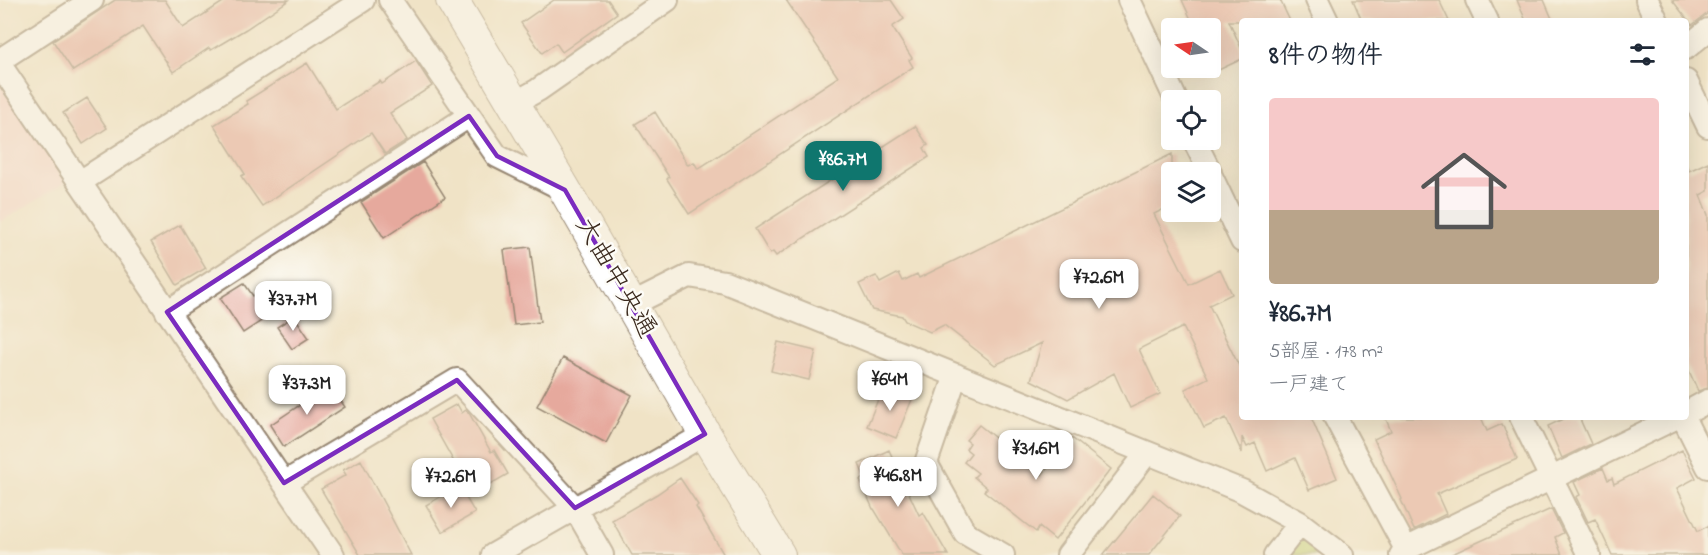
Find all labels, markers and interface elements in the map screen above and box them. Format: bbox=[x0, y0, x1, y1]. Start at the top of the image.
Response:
north arrow bbox=[1161, 18, 1221, 78]
map controls bbox=[1161, 18, 1221, 222]
text: 8件の物件 bbox=[1269, 38, 1383, 76]
icon: filters bbox=[1626, 38, 1659, 71]
button: locate bbox=[1161, 90, 1221, 150]
icon: home bbox=[1410, 137, 1518, 245]
pin: ¥86.7M bbox=[794, 141, 892, 192]
text: ¥86.7M bbox=[819, 146, 867, 175]
button: layers bbox=[1161, 162, 1221, 222]
street label: 大曲中央通 bbox=[564, 210, 666, 346]
pin: ¥72.6M bbox=[1050, 259, 1148, 310]
text: ¥72.6M bbox=[1074, 264, 1125, 293]
pin: ¥37.7M bbox=[244, 281, 342, 332]
text: ¥37.7M bbox=[269, 286, 317, 315]
text: ¥86.7M bbox=[1269, 296, 1332, 334]
text: 5部屋 · 178 m² bbox=[1269, 338, 1383, 367]
pin: ¥64M bbox=[854, 361, 926, 412]
pin: ¥37.3M bbox=[258, 365, 356, 416]
text: ¥64M bbox=[872, 366, 908, 395]
text: ¥37.3M bbox=[283, 370, 331, 399]
text: 一戸建て bbox=[1269, 371, 1349, 400]
pin: ¥31.6M bbox=[987, 430, 1085, 481]
text: ¥31.6M bbox=[1012, 435, 1060, 464]
pin: ¥46.8M bbox=[849, 457, 947, 508]
pin: ¥72.6M bbox=[402, 458, 500, 509]
text: ¥46.8M bbox=[874, 462, 922, 491]
text: ¥72.6M bbox=[426, 463, 477, 492]

